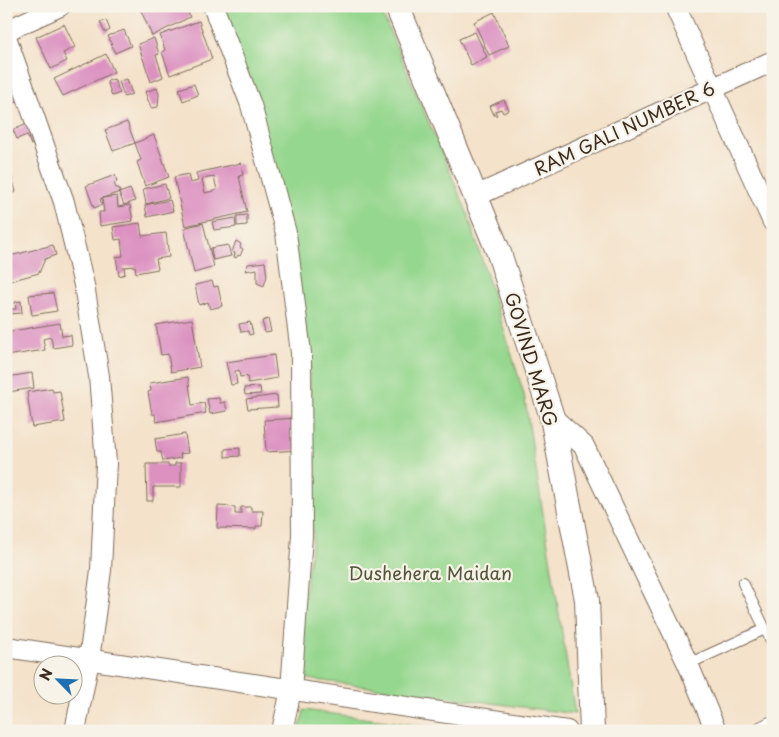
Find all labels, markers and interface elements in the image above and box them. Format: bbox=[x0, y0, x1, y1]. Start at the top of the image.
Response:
street label: RAM GALI NUMBER 6 bbox=[529, 74, 719, 182]
street label: GOVIND MARG bbox=[499, 289, 565, 429]
park label: Dushehera Maidan bbox=[348, 559, 512, 586]
north arrow bbox=[32, 654, 82, 704]
text: N bbox=[34, 665, 58, 684]

